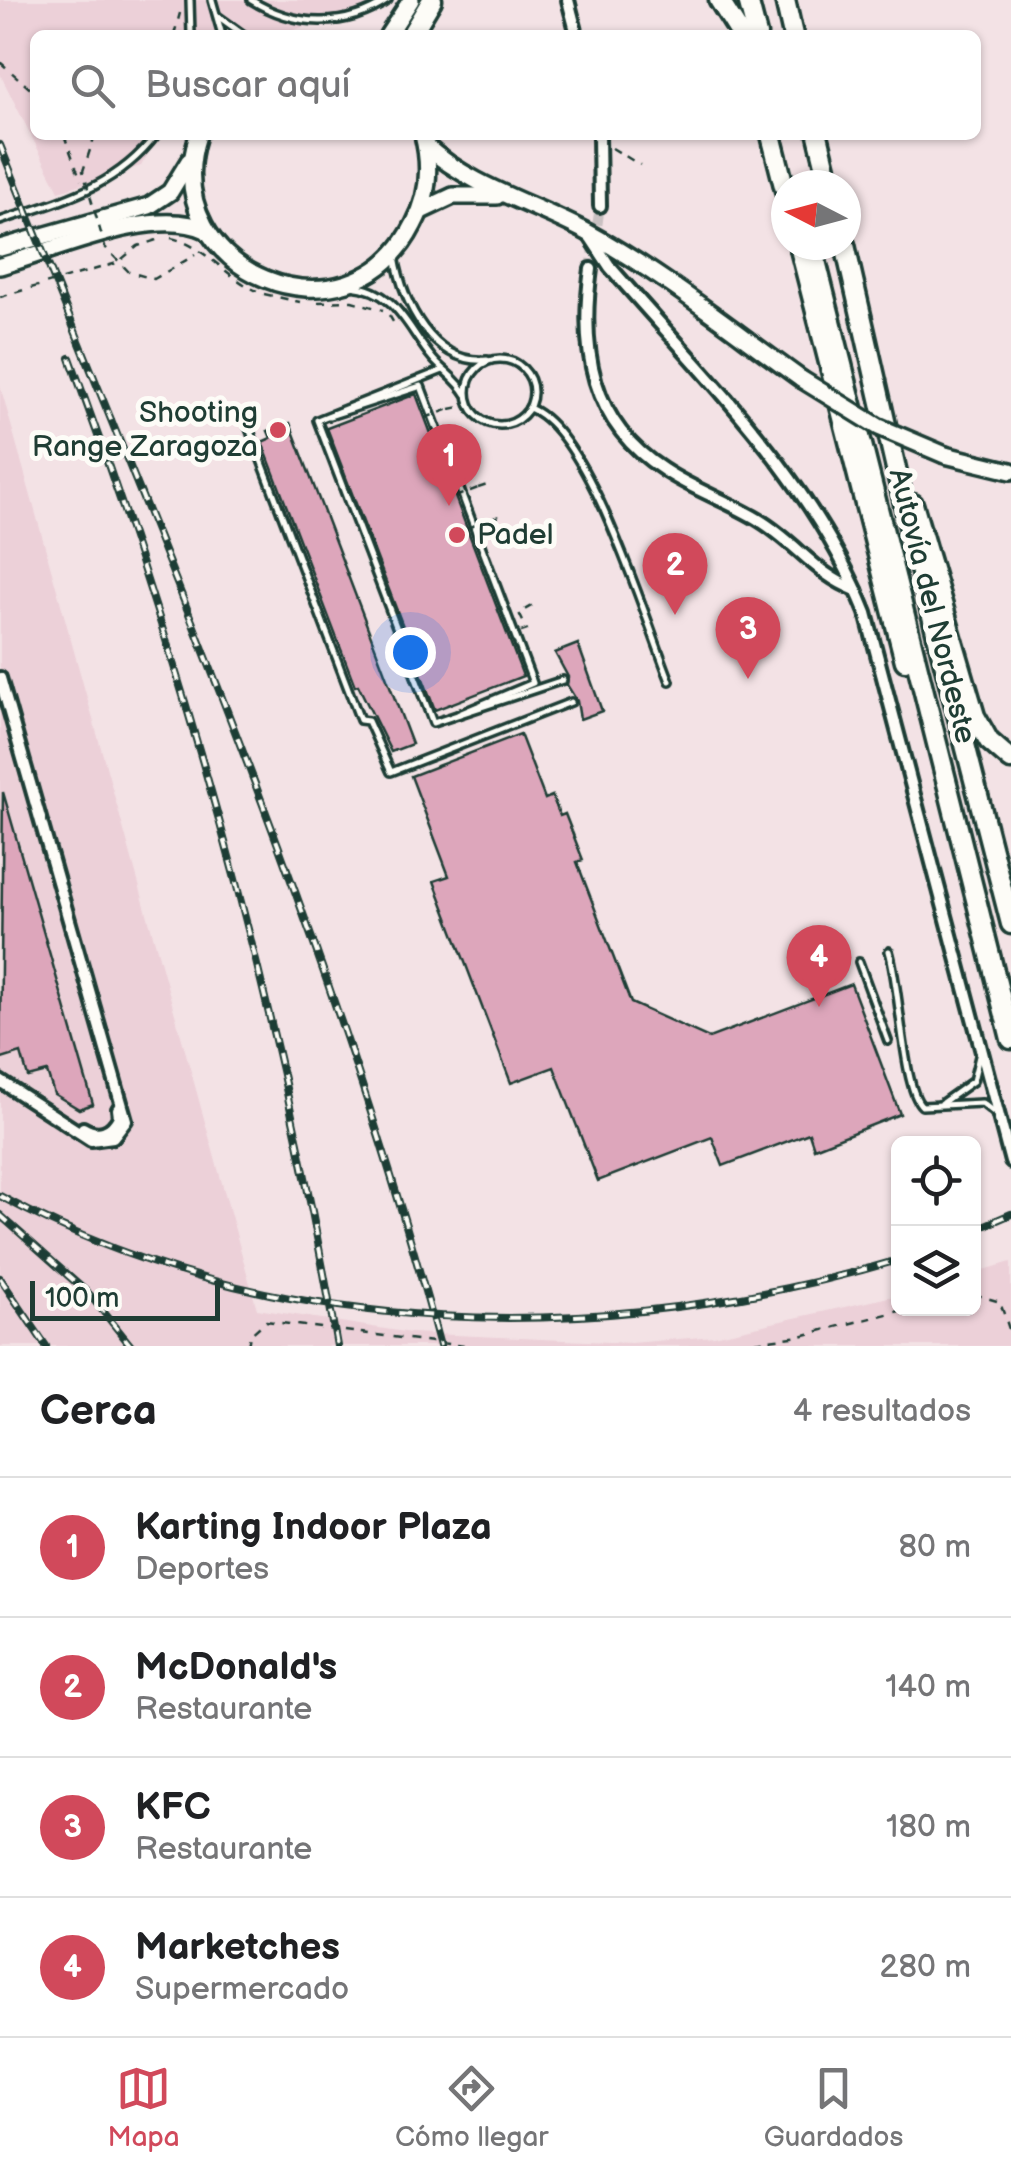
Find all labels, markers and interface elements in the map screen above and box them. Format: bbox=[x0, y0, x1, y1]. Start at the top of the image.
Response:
search box bbox=[30, 30, 981, 140]
icon: search bbox=[65, 58, 120, 113]
text: Buscar aquí bbox=[145, 63, 351, 108]
north arrow bbox=[771, 170, 861, 260]
place label: Shooting Range Zaragoza bbox=[32, 395, 258, 465]
marker: Shooting Range Zaragoza bbox=[267, 419, 289, 441]
pin: 1 bbox=[416, 424, 482, 506]
street label: Autovía del Nordeste bbox=[880, 465, 984, 747]
place label: Padel bbox=[477, 517, 553, 553]
marker: Padel bbox=[446, 524, 468, 546]
pin: 2 bbox=[642, 532, 708, 615]
pin: 3 bbox=[716, 596, 780, 679]
your location bbox=[385, 627, 436, 678]
pin: 4 bbox=[786, 924, 852, 1007]
map controls bbox=[891, 1136, 981, 1316]
button: locate bbox=[891, 1136, 981, 1226]
button: layers bbox=[891, 1226, 981, 1316]
scale bar bbox=[30, 1276, 220, 1320]
text: 100 m bbox=[45, 1282, 119, 1315]
text: Cerca bbox=[40, 1386, 157, 1437]
text: 4 resultados bbox=[793, 1392, 971, 1431]
text: Karting Indoor Plaza bbox=[135, 1505, 492, 1550]
text: 1 bbox=[66, 1528, 79, 1567]
text: 80 m bbox=[898, 1528, 971, 1567]
text: Deportes bbox=[135, 1550, 269, 1589]
text: McDonald's bbox=[135, 1645, 337, 1690]
text: 2 bbox=[63, 1668, 82, 1707]
text: 140 m bbox=[885, 1668, 971, 1707]
text: Restaurante bbox=[135, 1690, 312, 1729]
text: KFC bbox=[135, 1785, 211, 1830]
text: 3 bbox=[63, 1808, 82, 1847]
text: 180 m bbox=[886, 1808, 971, 1847]
text: Restaurante bbox=[135, 1830, 312, 1869]
text: Marketches bbox=[135, 1925, 340, 1970]
text: 4 bbox=[63, 1948, 82, 1987]
text: 280 m bbox=[880, 1948, 971, 1987]
text: Supermercado bbox=[135, 1970, 349, 2009]
tab: Mapa bbox=[108, 2061, 180, 2154]
tab: Cómo llegar bbox=[395, 2061, 548, 2154]
tab: Guardados bbox=[764, 2061, 903, 2154]

